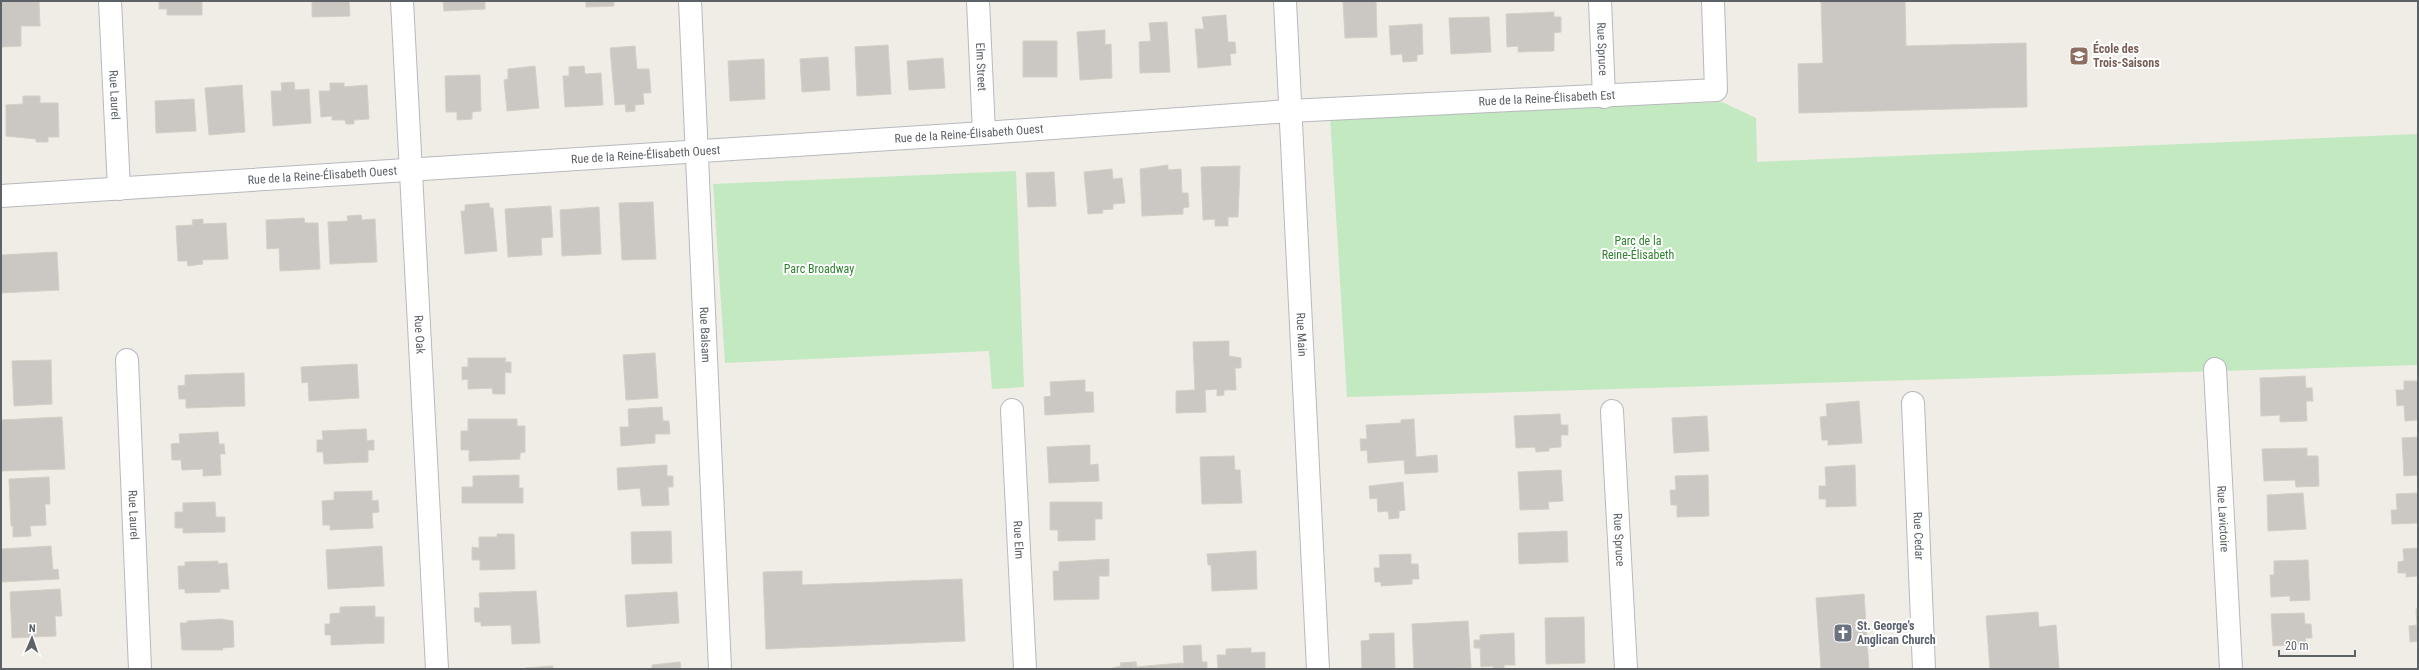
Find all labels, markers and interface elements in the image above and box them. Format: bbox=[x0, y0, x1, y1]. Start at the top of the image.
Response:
street label: Rue Spruce bbox=[1594, 22, 1610, 76]
place label: École des Trois-Saisons bbox=[2093, 41, 2160, 70]
street label: Elm Street bbox=[973, 42, 989, 92]
school or university icon: École des Trois-Saisons bbox=[2068, 45, 2090, 67]
street label: Rue Laurel bbox=[106, 70, 123, 120]
street label: Rue de la Reine-Élisabeth Est bbox=[1478, 88, 1616, 109]
street label: Rue de la Reine-Élisabeth Ouest bbox=[894, 122, 1045, 146]
street label: Rue de la Reine-Élisabeth Ouest bbox=[571, 143, 721, 166]
street label: Rue de la Reine-Élisabeth Ouest bbox=[247, 164, 398, 187]
park label: Parc de la Reine-Élisabeth bbox=[1602, 234, 1675, 262]
park label: Parc Broadway bbox=[784, 262, 854, 276]
street label: Rue Balsam bbox=[697, 306, 713, 363]
street label: Rue Main bbox=[1293, 312, 1310, 357]
street label: Rue Oak bbox=[411, 315, 428, 355]
street label: Rue Lavictoire bbox=[2214, 485, 2232, 553]
street label: Rue Laurel bbox=[125, 490, 142, 540]
street label: Rue Cedar bbox=[1911, 511, 1927, 561]
street label: Rue Spruce bbox=[1611, 513, 1627, 567]
street label: Rue Elm bbox=[1011, 520, 1026, 559]
north arrow bbox=[12, 618, 52, 658]
place label: St. George's Anglican Church bbox=[1857, 619, 1936, 647]
text: N bbox=[29, 622, 36, 635]
church icon: St. George's Anglican Church bbox=[1832, 622, 1854, 644]
scale bar bbox=[2279, 632, 2355, 658]
text: 20 m bbox=[2285, 639, 2309, 653]

